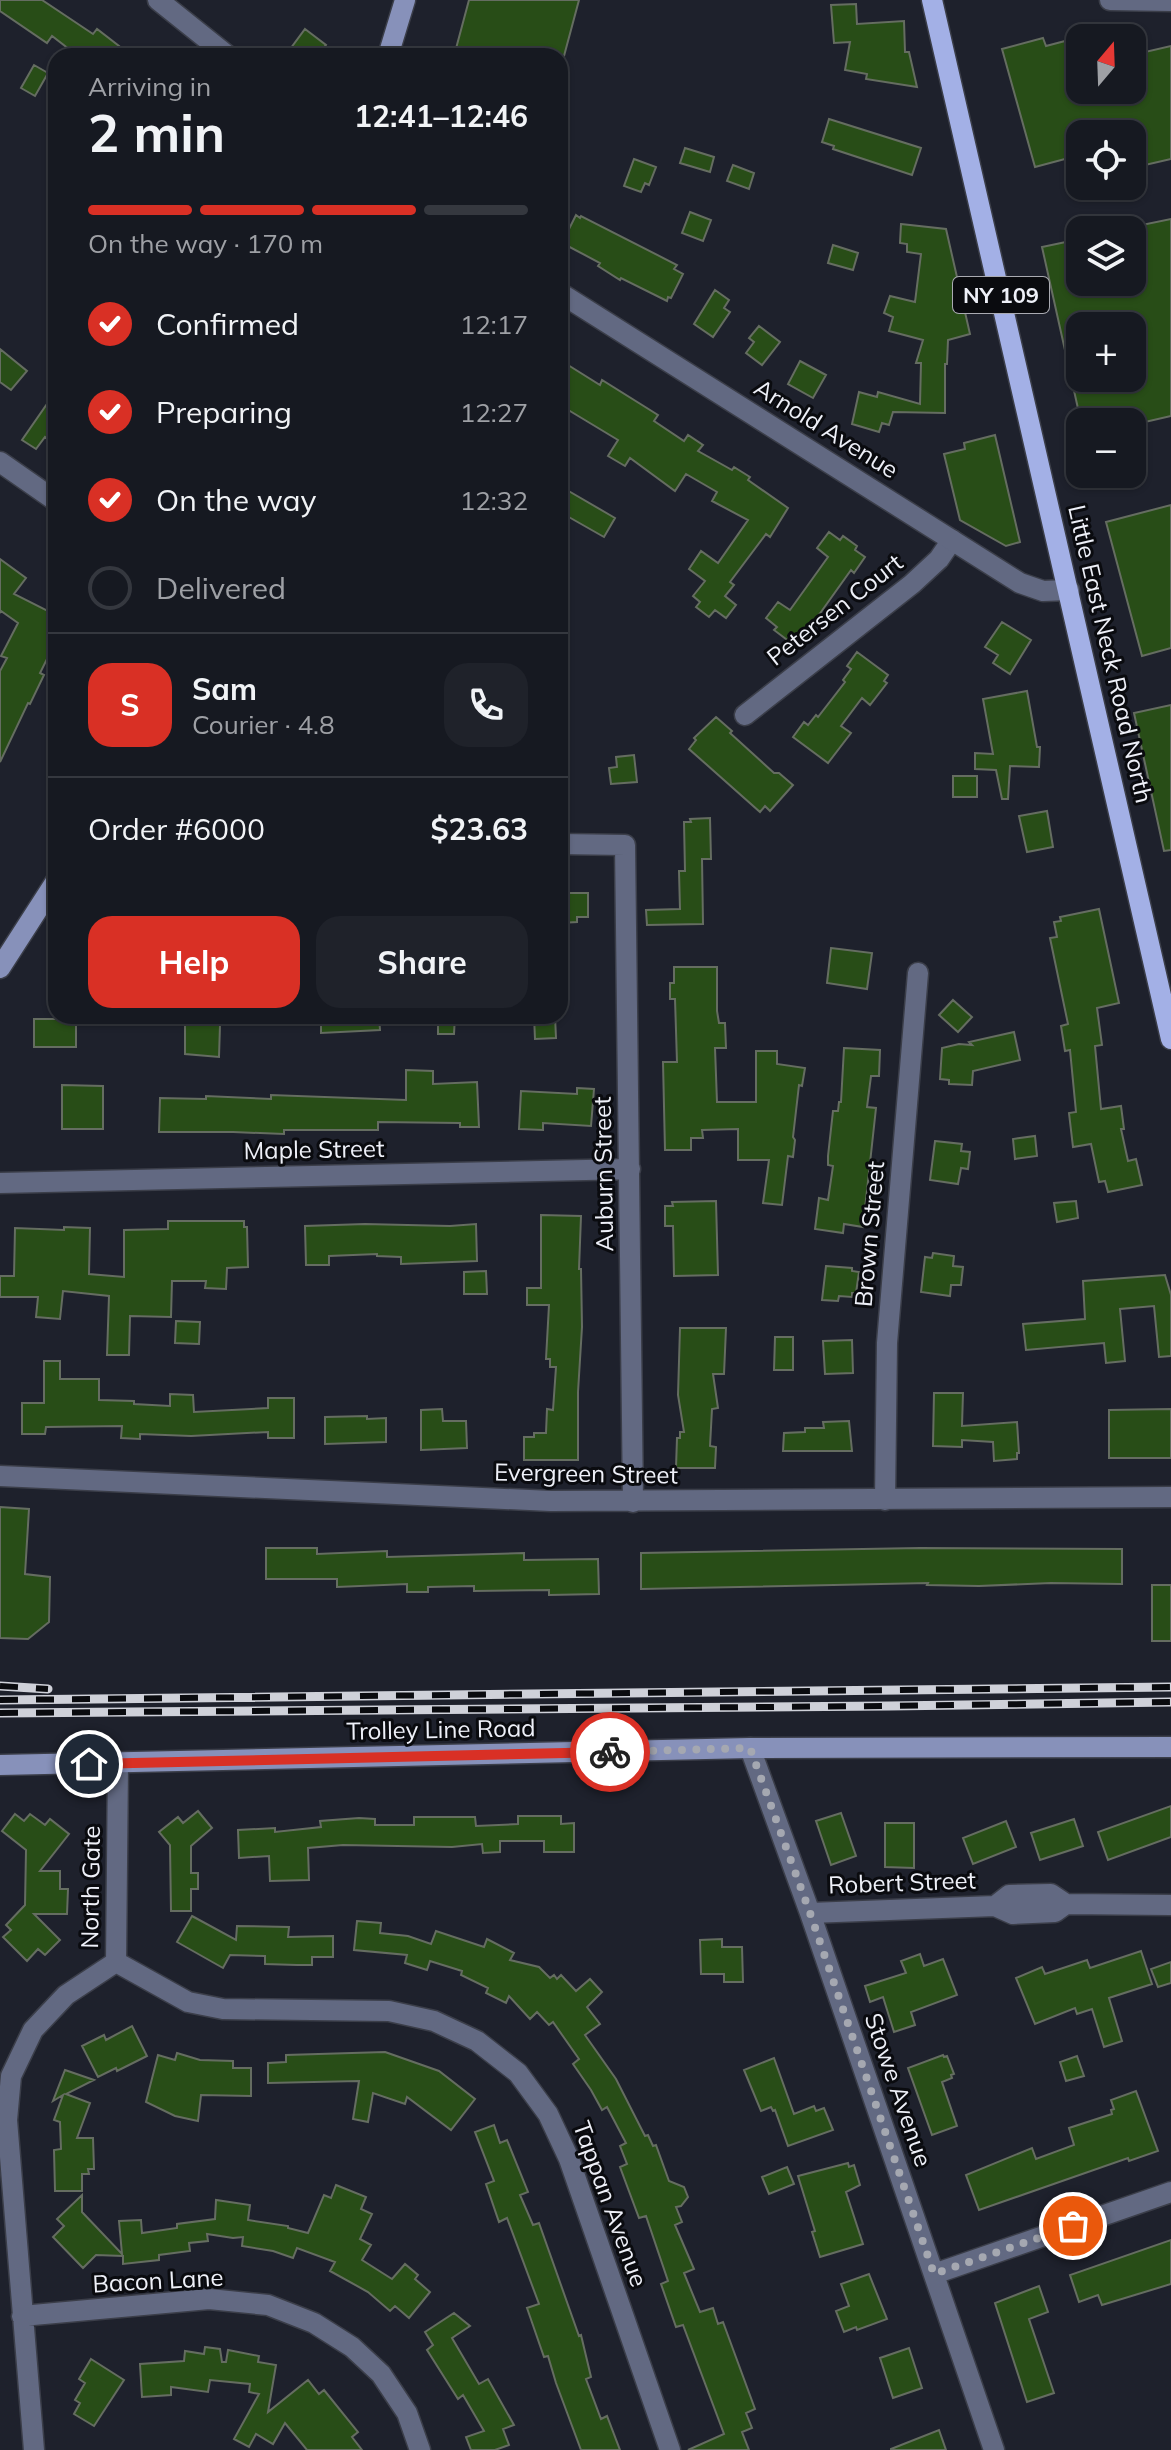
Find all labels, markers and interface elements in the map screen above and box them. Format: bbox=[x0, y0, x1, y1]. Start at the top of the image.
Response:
north arrow bbox=[1066, 24, 1146, 104]
map controls bbox=[1066, 24, 1146, 488]
text: Arriving in bbox=[88, 70, 211, 103]
text: 12:41–12:46 bbox=[354, 97, 528, 135]
text: 2 min bbox=[88, 100, 225, 165]
button: locate bbox=[1066, 120, 1146, 200]
button: layers bbox=[1066, 216, 1146, 296]
text: On the way · 170 m bbox=[88, 227, 323, 260]
road number: NY 109 bbox=[953, 277, 1049, 313]
icon: check bbox=[88, 302, 132, 346]
text: Confirmed bbox=[156, 305, 299, 343]
text: 12:17 bbox=[460, 308, 528, 341]
button: + bbox=[1066, 312, 1146, 392]
street label: Arnold Avenue bbox=[749, 372, 904, 484]
icon: check bbox=[88, 390, 132, 434]
text: Preparing bbox=[156, 393, 292, 431]
text: 12:27 bbox=[460, 396, 528, 429]
button: − bbox=[1066, 408, 1146, 488]
icon: check bbox=[88, 478, 132, 522]
text: On the way bbox=[156, 481, 316, 519]
text: 12:32 bbox=[460, 484, 528, 517]
street label: Little East Neck Road North bbox=[1062, 502, 1160, 806]
street label: Petersen Court bbox=[760, 547, 908, 672]
text: Delivered bbox=[156, 569, 286, 607]
button: phone bbox=[444, 663, 528, 747]
text: Sam bbox=[192, 670, 257, 708]
text: S bbox=[120, 686, 140, 724]
text: Courier · 4.8 bbox=[192, 708, 335, 741]
text: Order #6000 bbox=[88, 810, 265, 848]
text: $23.63 bbox=[431, 810, 528, 848]
button: Help bbox=[88, 916, 300, 1008]
button: Share bbox=[316, 916, 528, 1008]
street label: Auburn Street bbox=[587, 1096, 619, 1252]
street label: Maple Street bbox=[243, 1133, 385, 1165]
street label: Brown Street bbox=[848, 1160, 890, 1308]
street label: Evergreen Street bbox=[494, 1456, 678, 1490]
street label: Trolley Line Road bbox=[346, 1712, 536, 1746]
courier bbox=[570, 1712, 650, 1792]
pin bbox=[55, 1730, 123, 1798]
icon: bike bbox=[588, 1730, 632, 1774]
icon: home bbox=[67, 1742, 111, 1786]
street label: North Gate bbox=[74, 1825, 106, 1949]
street label: Robert Street bbox=[828, 1864, 976, 1900]
street label: Stowe Avenue bbox=[859, 2009, 939, 2170]
street label: Tappan Avenue bbox=[567, 2117, 655, 2291]
pin bbox=[1039, 2192, 1107, 2260]
icon: bag bbox=[1051, 2204, 1095, 2248]
street label: Bacon Lane bbox=[92, 2262, 224, 2298]

